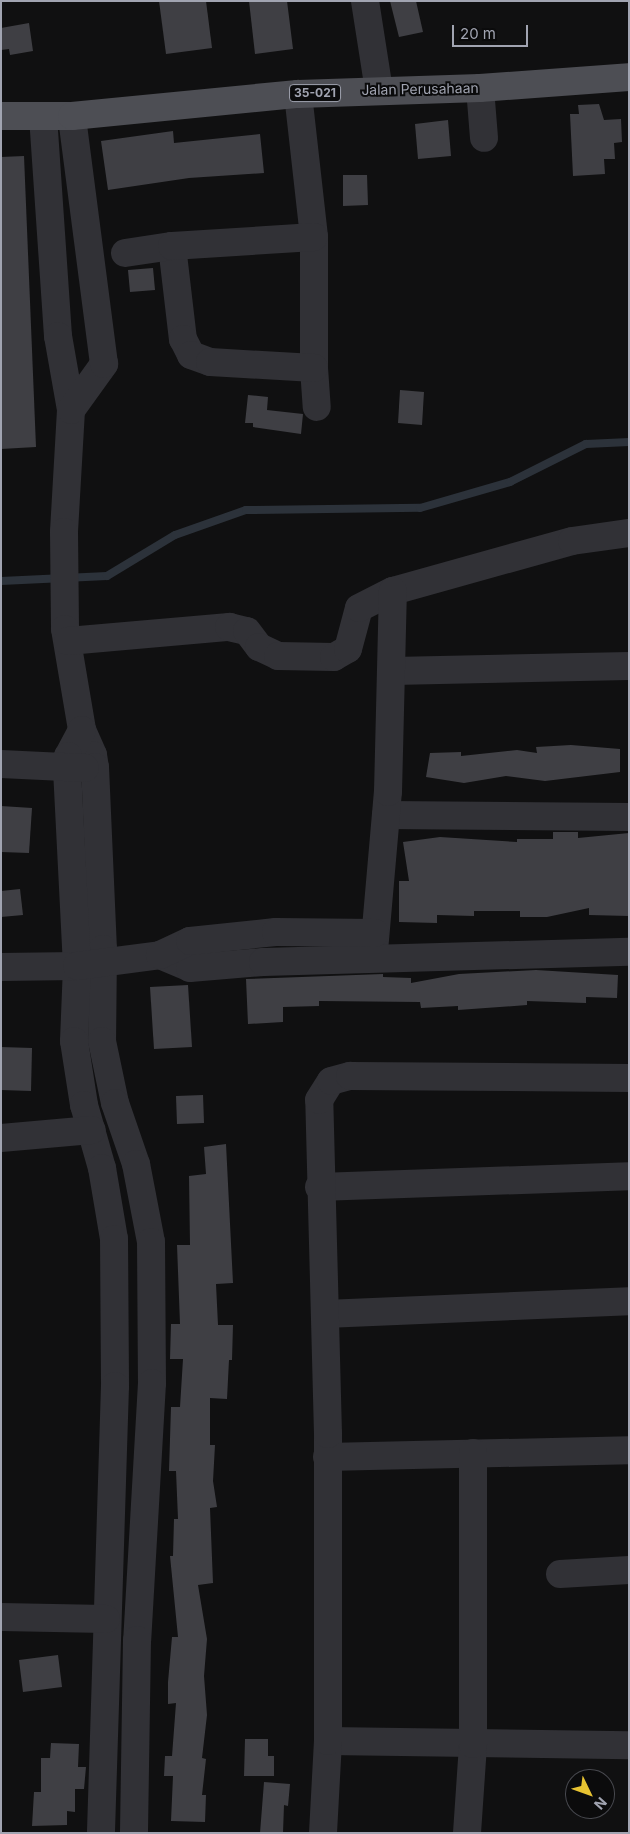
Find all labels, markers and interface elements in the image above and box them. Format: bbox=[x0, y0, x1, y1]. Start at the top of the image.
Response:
scale bar bbox=[455, 15, 531, 47]
text: 20 m bbox=[460, 24, 496, 43]
street label: Jalan Perusahaan bbox=[361, 80, 479, 98]
road number: 35-021 bbox=[289, 84, 341, 102]
north arrow bbox=[565, 1769, 615, 1819]
text: N bbox=[591, 1794, 611, 1813]

